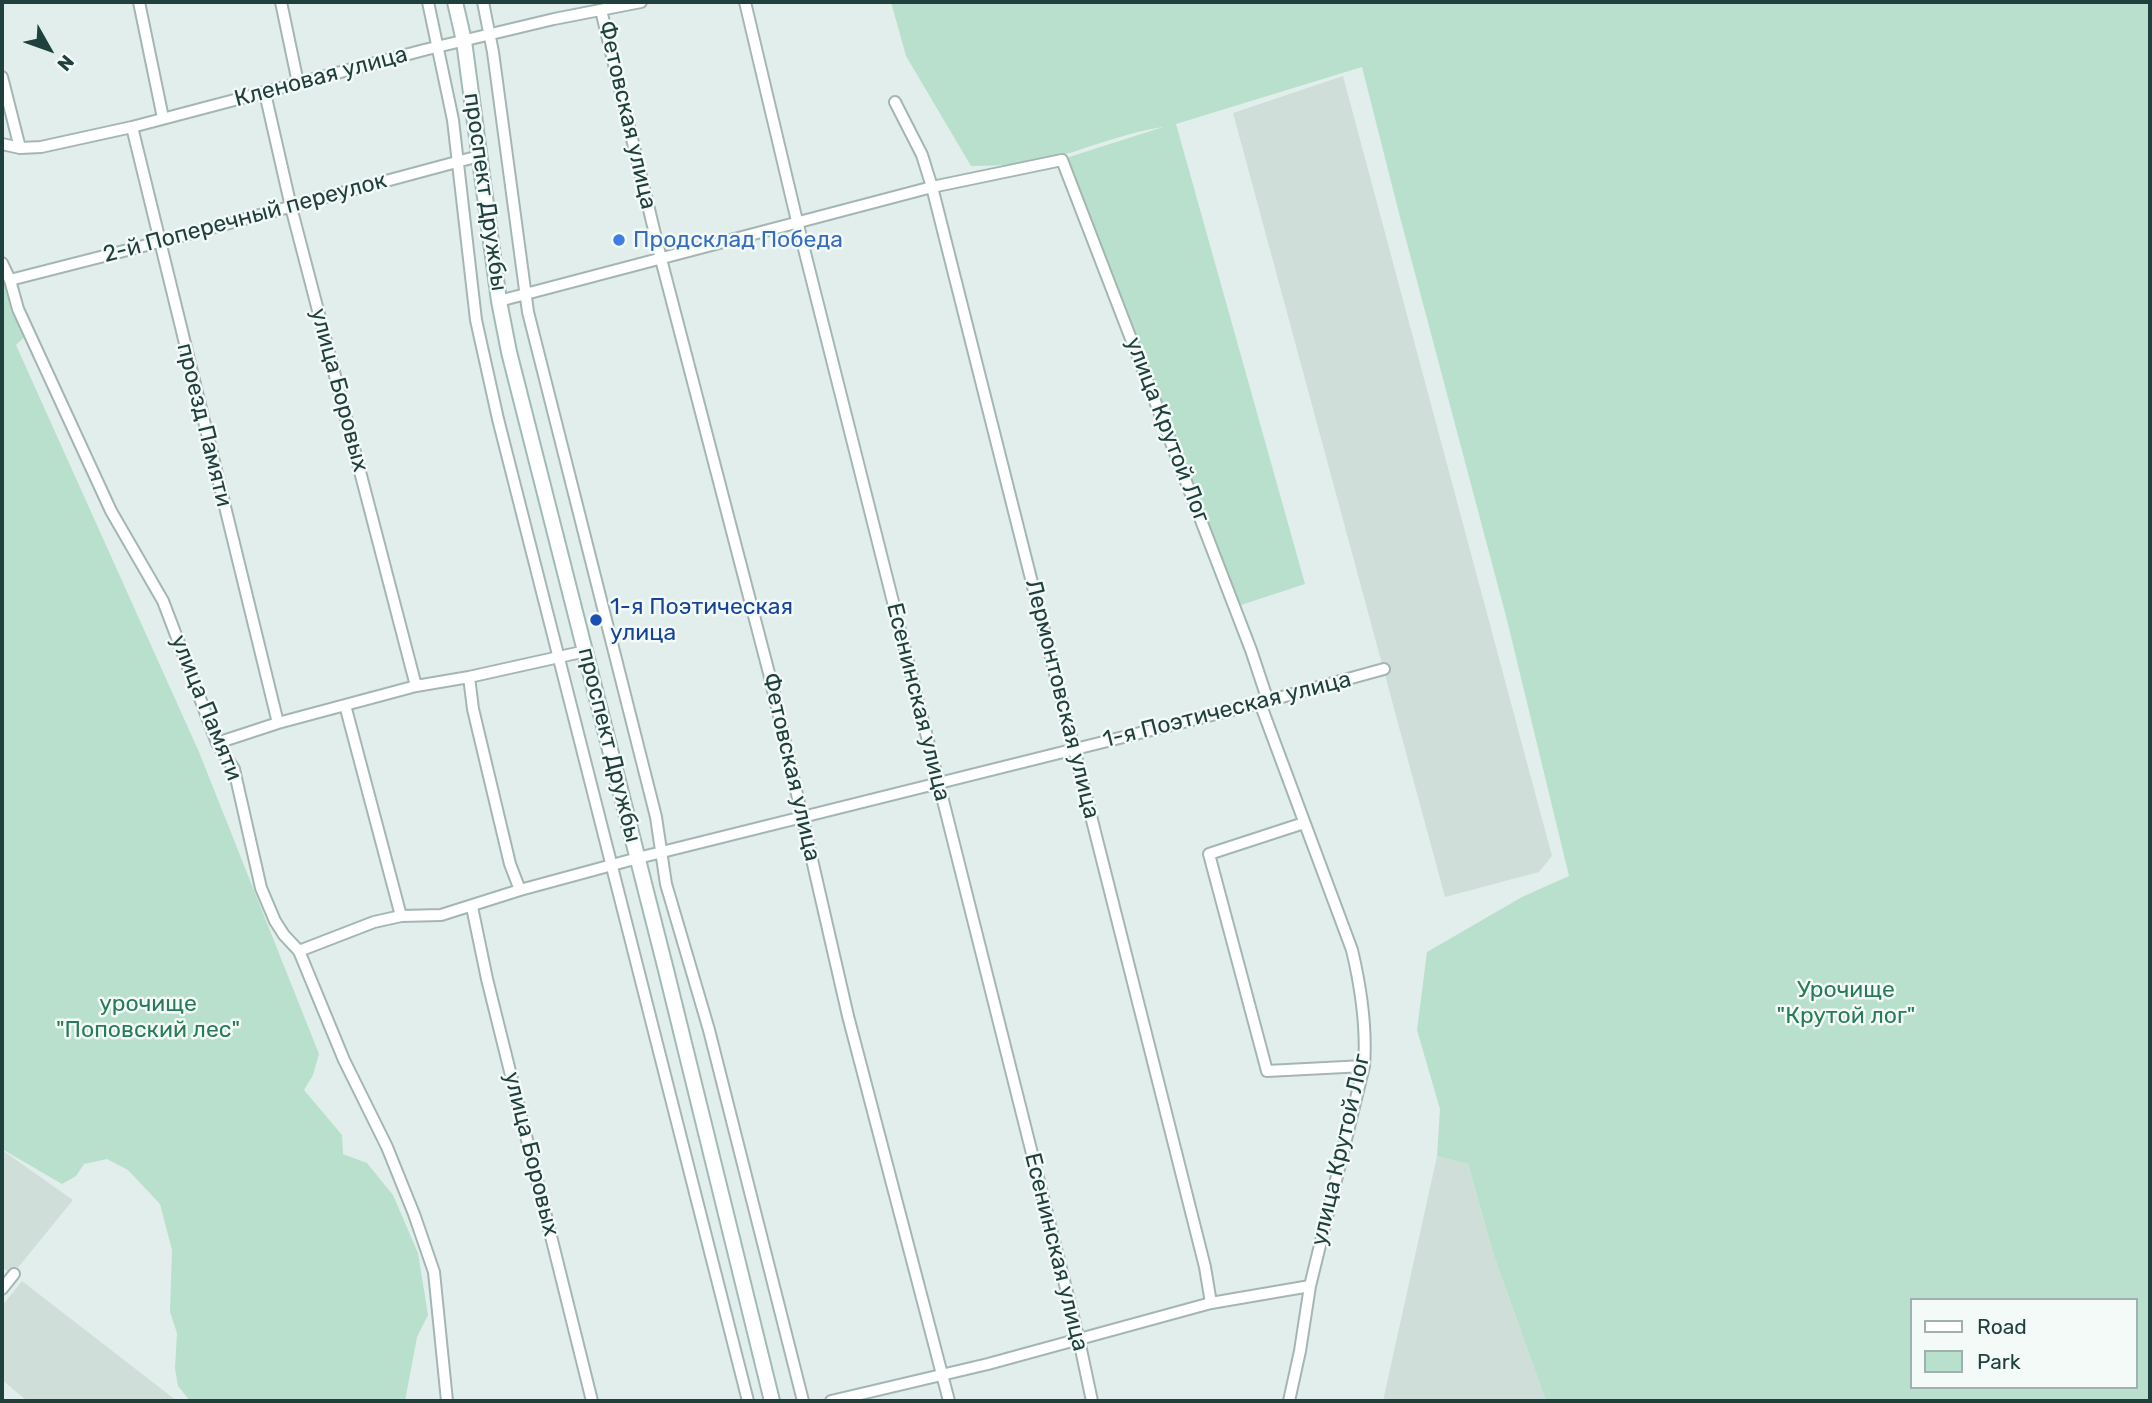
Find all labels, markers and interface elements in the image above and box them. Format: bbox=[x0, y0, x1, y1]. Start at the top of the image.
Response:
north arrow bbox=[14, 14, 84, 84]
street label: Фетовская улица bbox=[592, 18, 662, 212]
street label: Кленовая улица bbox=[231, 41, 411, 113]
text: N bbox=[52, 50, 79, 75]
street label: проспект Дружбы bbox=[457, 91, 513, 293]
street label: 2-й Поперечный переулок bbox=[100, 167, 390, 269]
place label: Продсклад Победа bbox=[633, 226, 843, 254]
marker: Продсклад Победа bbox=[611, 232, 627, 248]
street label: улица Боровых bbox=[304, 305, 374, 475]
street label: улица Крутой Лог bbox=[1119, 333, 1215, 527]
street label: проезд Памяти bbox=[170, 340, 238, 510]
street label: Лермонтовская улица bbox=[1019, 576, 1105, 822]
place label: 1-я Поэтическая улица bbox=[610, 593, 793, 647]
street label: Есенинская улица bbox=[880, 600, 956, 804]
marker: 1-я Поэтическая улица bbox=[588, 612, 604, 628]
street label: улица Памяти bbox=[164, 631, 248, 785]
street label: проспект Дружбы bbox=[571, 645, 647, 845]
street label: 1-я Поэтическая улица bbox=[1100, 666, 1354, 754]
street label: Фетовская улица bbox=[756, 670, 826, 864]
park label: Урочище "Крутой лог" bbox=[1777, 976, 1915, 1030]
park label: урочище "Поповский лес" bbox=[56, 990, 240, 1044]
street label: улица Крутой Лог bbox=[1305, 1051, 1377, 1249]
street label: улица Боровых bbox=[497, 1069, 565, 1239]
street label: Есенинская улица bbox=[1018, 1150, 1094, 1354]
legend bbox=[1910, 1298, 2138, 1389]
text: Road bbox=[1977, 1314, 2027, 1339]
text: Park bbox=[1977, 1349, 2021, 1374]

